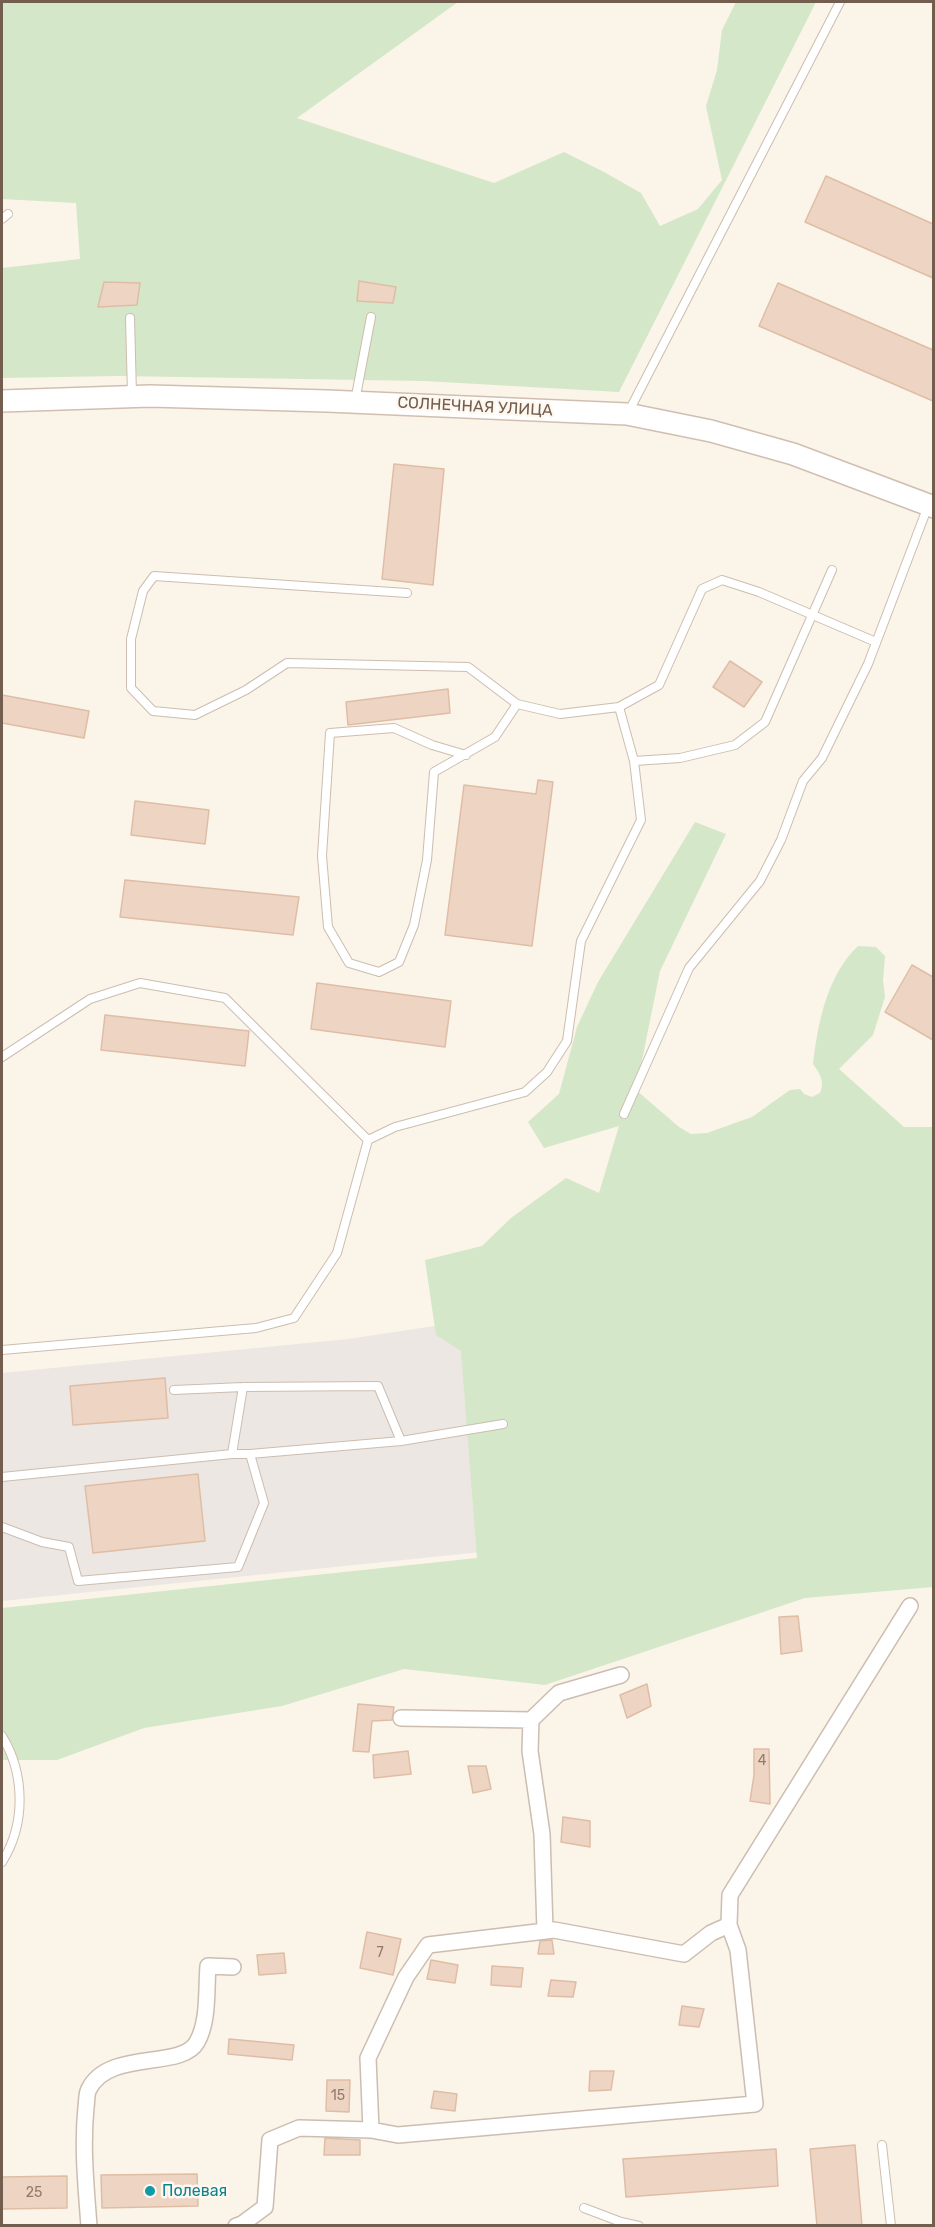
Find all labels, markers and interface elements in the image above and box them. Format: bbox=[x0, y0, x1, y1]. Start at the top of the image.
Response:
street label: СОЛНЕЧНАЯ УЛИЦА bbox=[397, 393, 553, 421]
house number: 4 bbox=[758, 1753, 766, 1769]
house number: 7 bbox=[376, 1945, 384, 1961]
house number: 15 bbox=[331, 2088, 345, 2104]
place label: Полевая bbox=[162, 2181, 227, 2201]
marker: Полевая bbox=[143, 2184, 157, 2198]
house number: 25 bbox=[26, 2185, 42, 2201]

